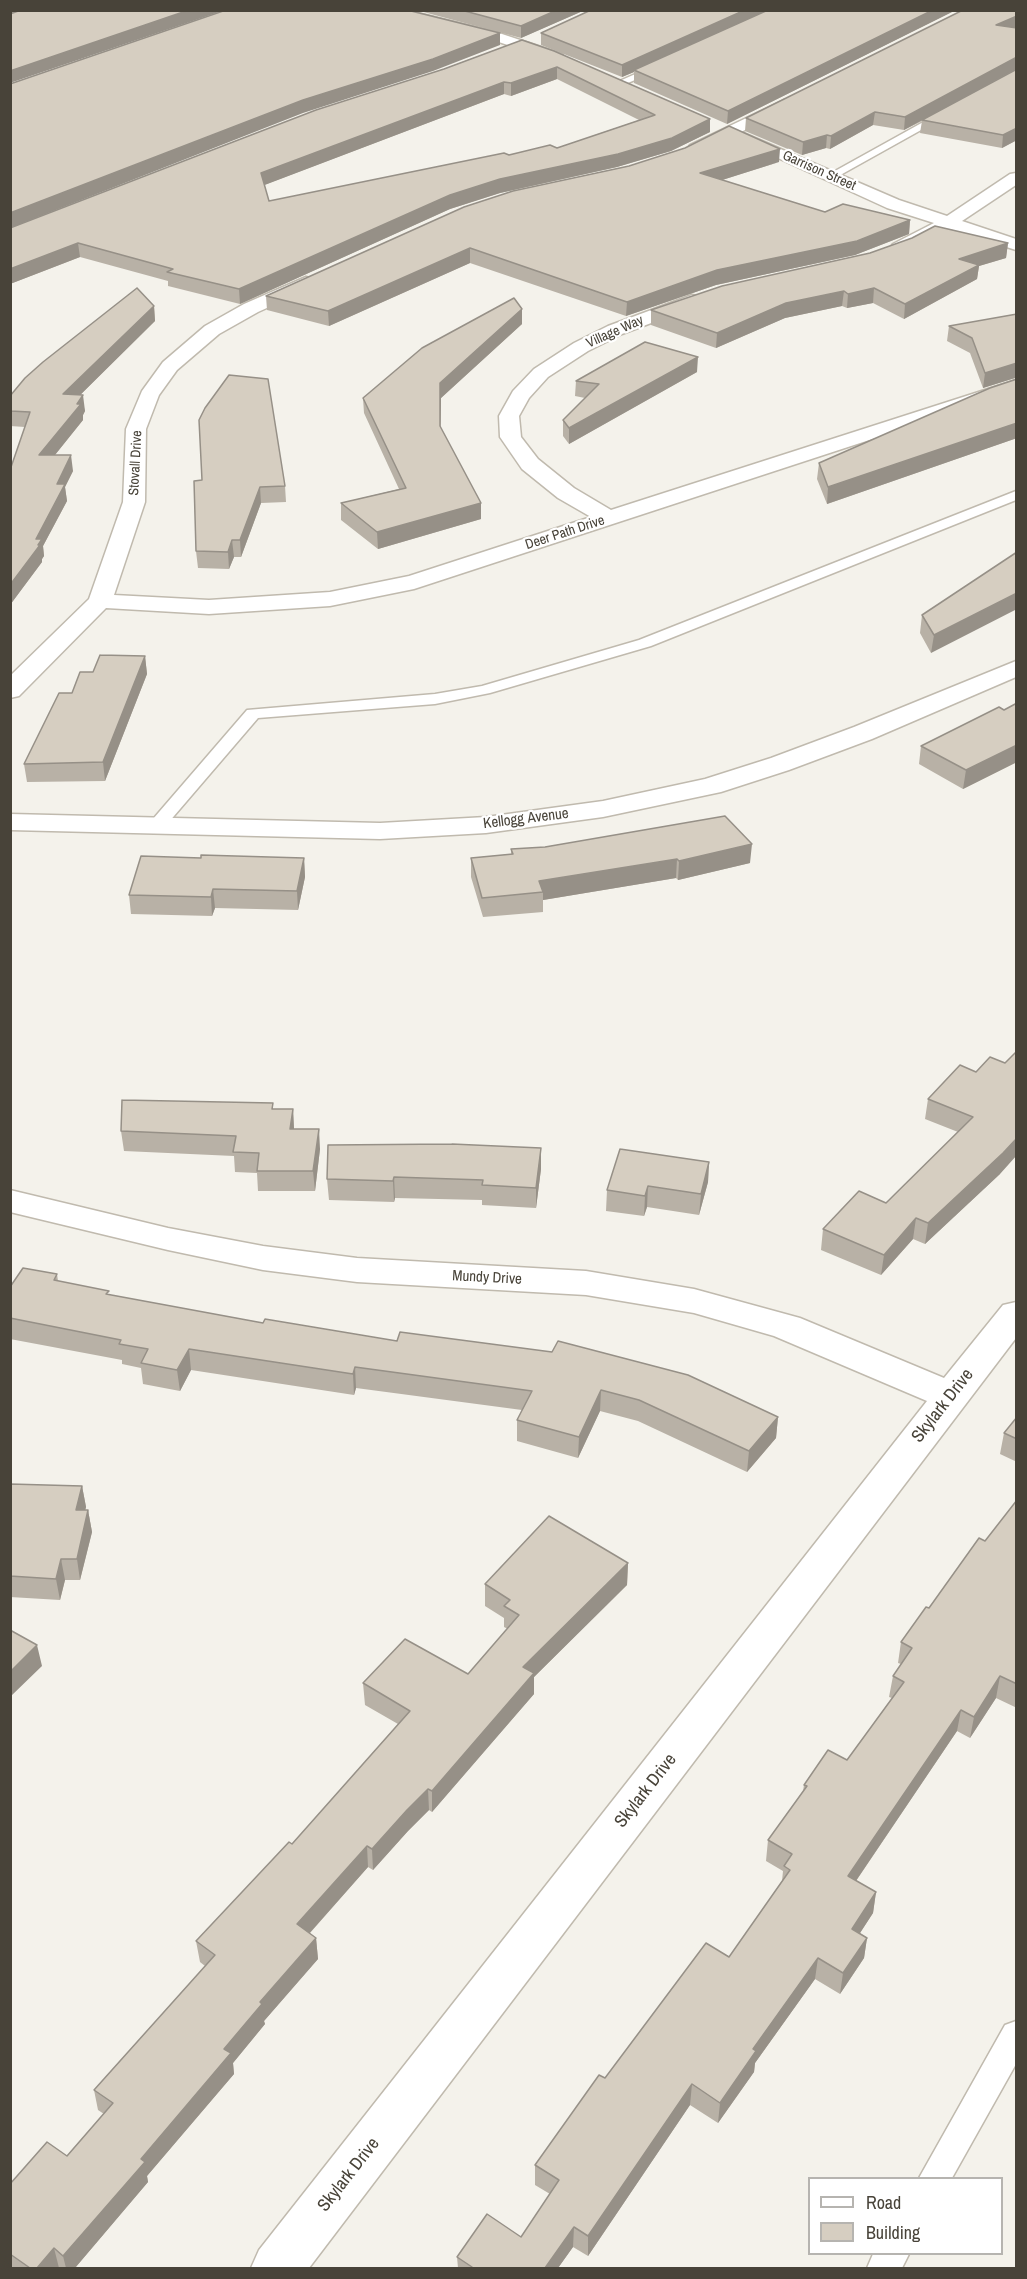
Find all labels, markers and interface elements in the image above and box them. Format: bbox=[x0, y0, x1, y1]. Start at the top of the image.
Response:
street label: Garrison Street bbox=[780, 147, 858, 195]
street label: Village Way bbox=[584, 312, 646, 352]
street label: Stovall Drive bbox=[126, 430, 146, 496]
street label: Deer Path Drive bbox=[523, 512, 607, 554]
street label: Kellogg Avenue bbox=[482, 805, 570, 833]
street label: Mundy Drive bbox=[452, 1267, 522, 1289]
street label: Skylark Drive bbox=[907, 1365, 979, 1447]
street label: Skylark Drive bbox=[610, 1750, 682, 1832]
street label: Skylark Drive bbox=[313, 2134, 385, 2216]
legend bbox=[808, 2177, 1003, 2255]
text: Road bbox=[866, 2190, 901, 2215]
text: Building bbox=[866, 2220, 920, 2245]

